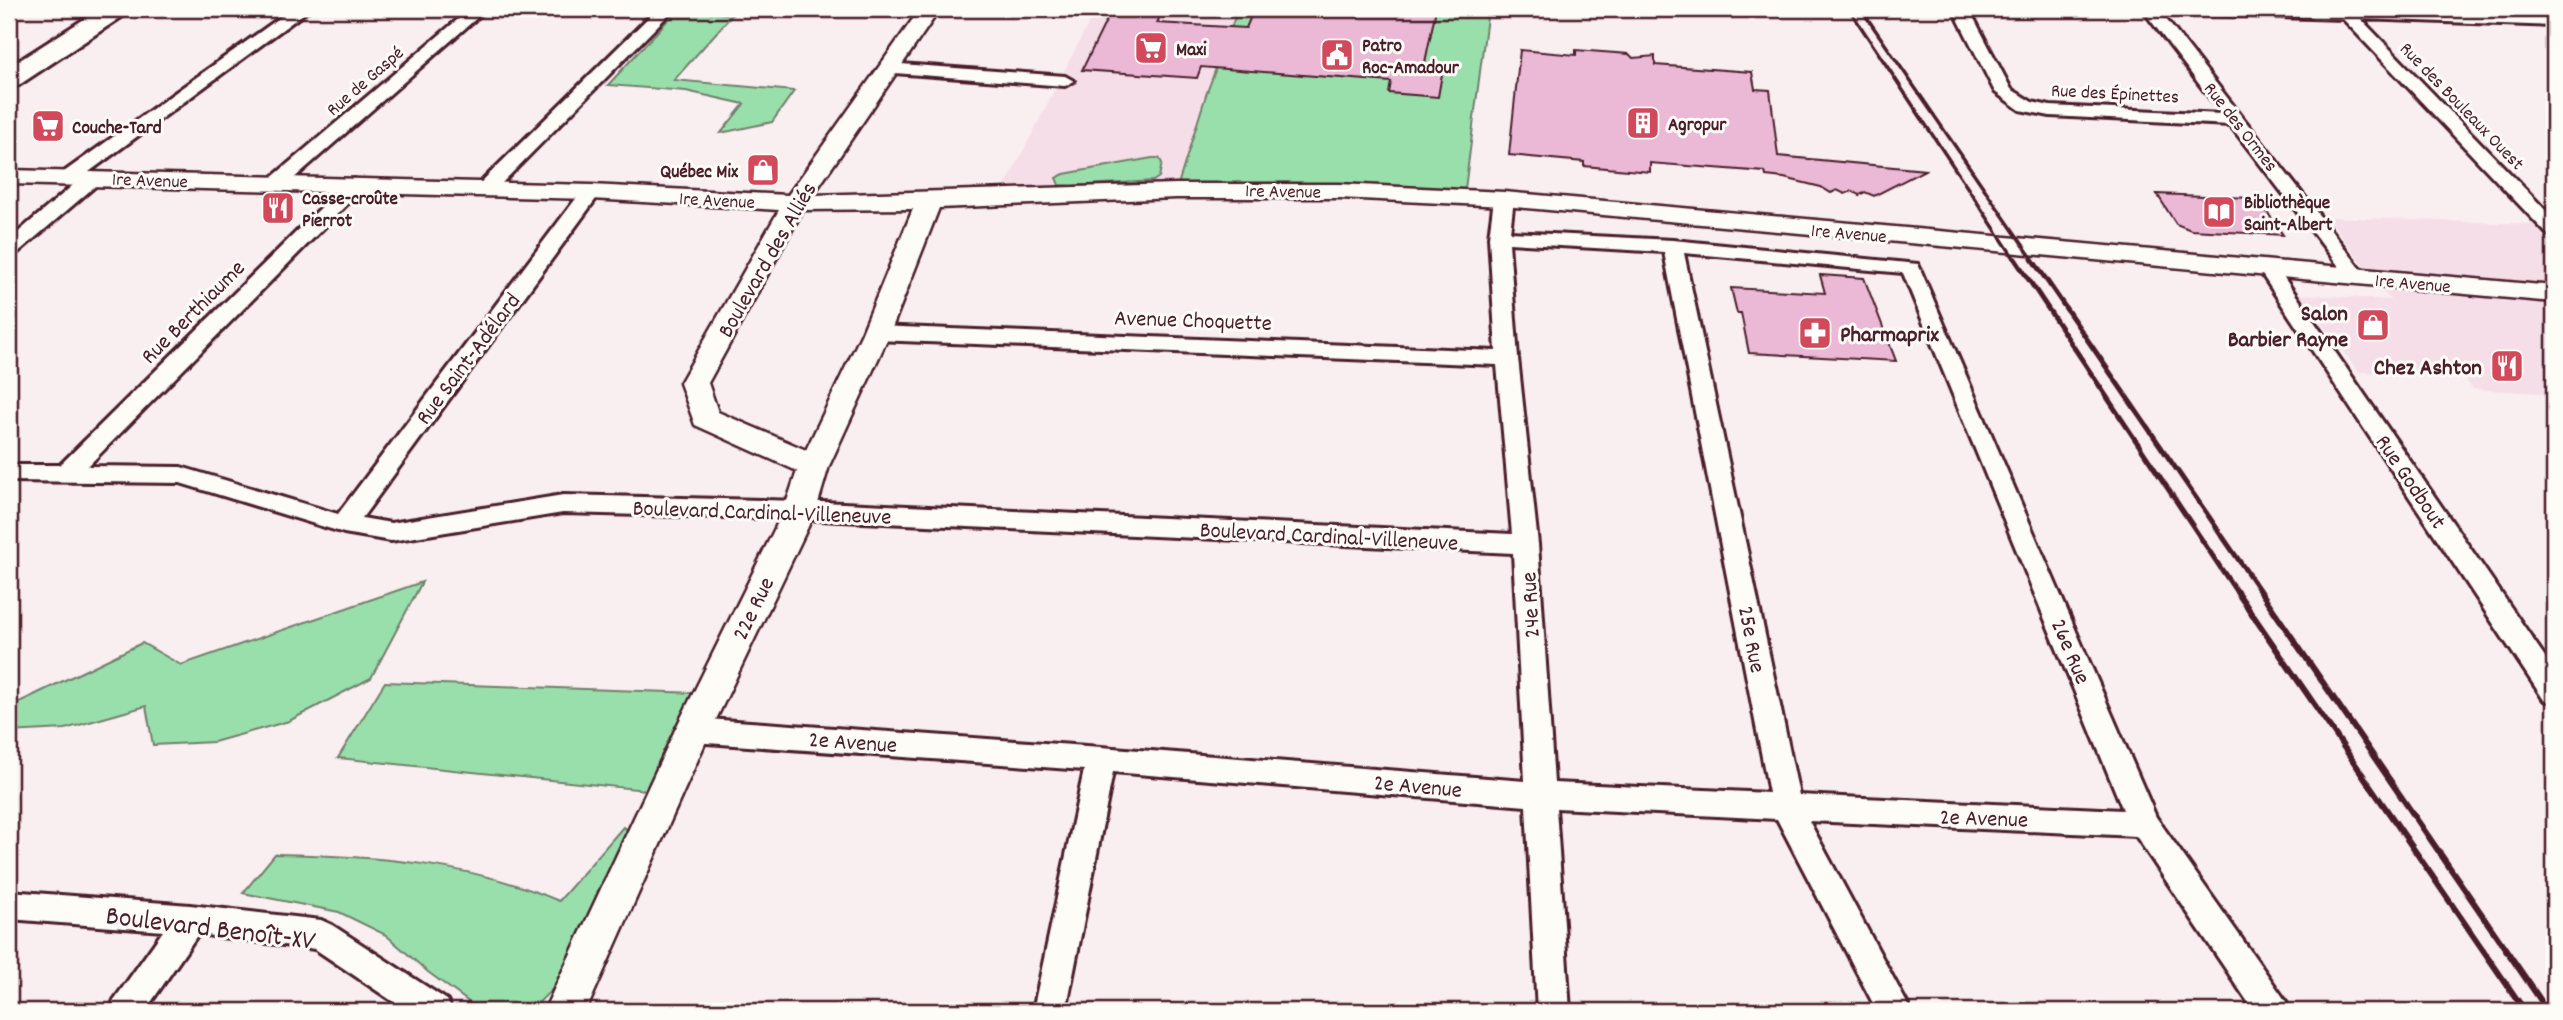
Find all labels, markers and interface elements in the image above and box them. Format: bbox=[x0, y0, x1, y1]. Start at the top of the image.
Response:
supermarket icon: Maxi bbox=[1132, 29, 1170, 67]
place label: Patro Roc-Amadour bbox=[1362, 34, 1460, 83]
public building icon: Patro Roc-Amadour bbox=[1318, 36, 1356, 74]
street label: Rue des Bouleaux Ouest bbox=[2392, 37, 2529, 178]
place label: Maxi bbox=[1176, 38, 1207, 65]
street label: Rue de Gaspé bbox=[322, 41, 411, 124]
street label: Rue des Ormes bbox=[2196, 78, 2283, 179]
street label: Rue des Épinettes bbox=[2050, 79, 2180, 112]
building icon: Agropur bbox=[1624, 104, 1662, 142]
supermarket icon: Couche-Tard bbox=[29, 107, 67, 145]
place label: Agropur bbox=[1668, 113, 1727, 140]
place label: Couche-Tard bbox=[72, 116, 162, 143]
shop icon: Québec Mix bbox=[744, 151, 782, 189]
place label: Québec Mix bbox=[660, 160, 739, 187]
street label: 1re Avenue bbox=[111, 168, 188, 197]
street label: Boulevard des Alliés bbox=[711, 177, 827, 345]
street label: 1re Avenue bbox=[1245, 179, 1321, 208]
place label: Casse-croûte Pierrot bbox=[302, 187, 398, 236]
street label: 1re Avenue bbox=[678, 187, 755, 218]
restaurant icon: Casse-croûte Pierrot bbox=[259, 189, 297, 227]
place label: Bibliothèque Saint-Albert bbox=[2244, 191, 2333, 240]
library icon: Bibliothèque Saint-Albert bbox=[2200, 193, 2238, 231]
street label: 1re Avenue bbox=[1810, 219, 1888, 252]
street label: Rue Berthiaume bbox=[135, 254, 254, 373]
street label: 1re Avenue bbox=[2374, 269, 2452, 302]
street label: Rue Saint-Adélard bbox=[409, 287, 530, 433]
place label: Salon Barbier Rayne bbox=[2228, 299, 2348, 358]
street label: Avenue Choquette bbox=[1113, 303, 1272, 342]
shop icon: Salon Barbier Rayne bbox=[2354, 306, 2392, 344]
pharmacy icon: Pharmaprix bbox=[1796, 314, 1834, 352]
place label: Pharmaprix bbox=[1840, 320, 1939, 353]
restaurant icon: Chez Ashton bbox=[2488, 347, 2526, 385]
place label: Chez Ashton bbox=[2374, 353, 2482, 386]
street label: Rue Godbout bbox=[2365, 429, 2453, 537]
street label: Boulevard Cardinal-Villeneuve bbox=[632, 493, 892, 536]
street label: Boulevard Cardinal-Villeneuve bbox=[1199, 515, 1459, 562]
street label: 24e Rue bbox=[1514, 571, 1551, 639]
street label: 22e Rue bbox=[726, 572, 785, 647]
street label: 25e Rue bbox=[1727, 603, 1772, 676]
street label: 26e Rue bbox=[2040, 615, 2097, 690]
street label: 2e Avenue bbox=[808, 725, 898, 764]
street label: 2e Avenue bbox=[1372, 768, 1463, 809]
street label: 2e Avenue bbox=[1939, 802, 2029, 839]
street label: Boulevard Benoît-XV bbox=[103, 898, 318, 964]

